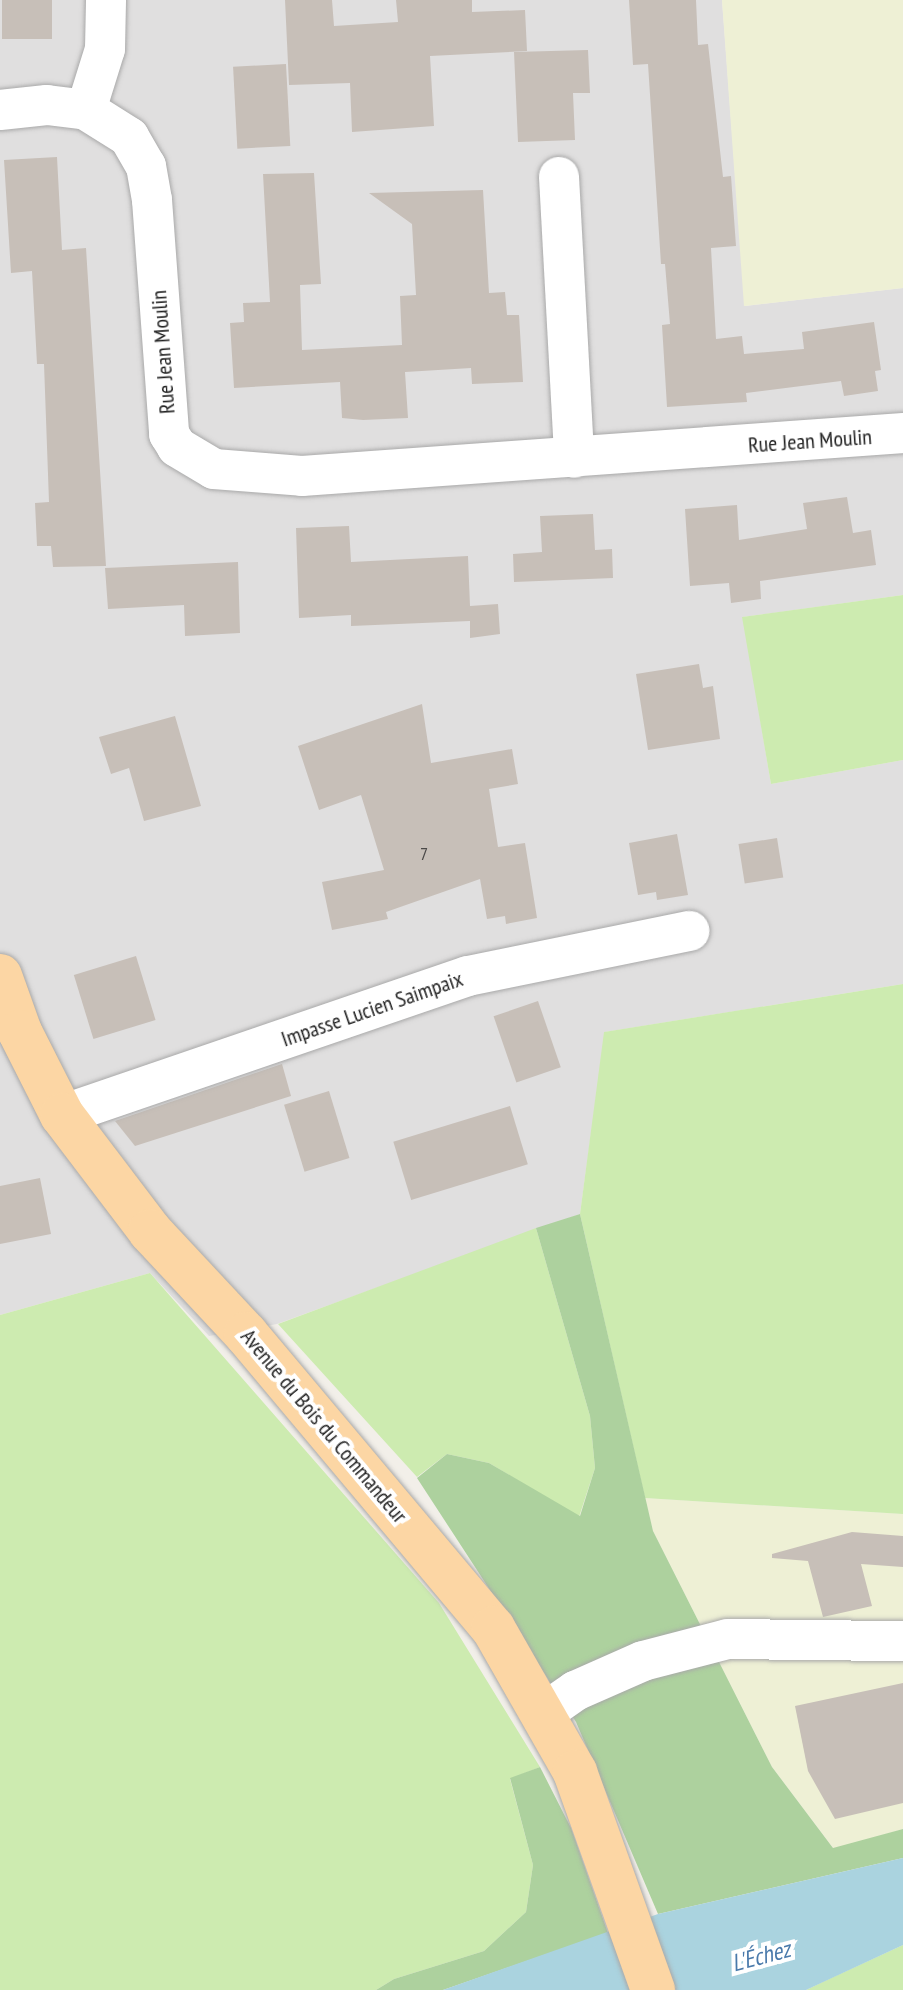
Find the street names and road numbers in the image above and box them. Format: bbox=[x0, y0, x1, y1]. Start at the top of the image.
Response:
street label: Rue Jean Moulin bbox=[146, 289, 180, 415]
street label: Rue Jean Moulin bbox=[747, 424, 873, 458]
street label: Impasse Lucien Saimpaix bbox=[278, 966, 466, 1052]
street label: Avenue du Bois du Commandeur bbox=[235, 1324, 413, 1528]

